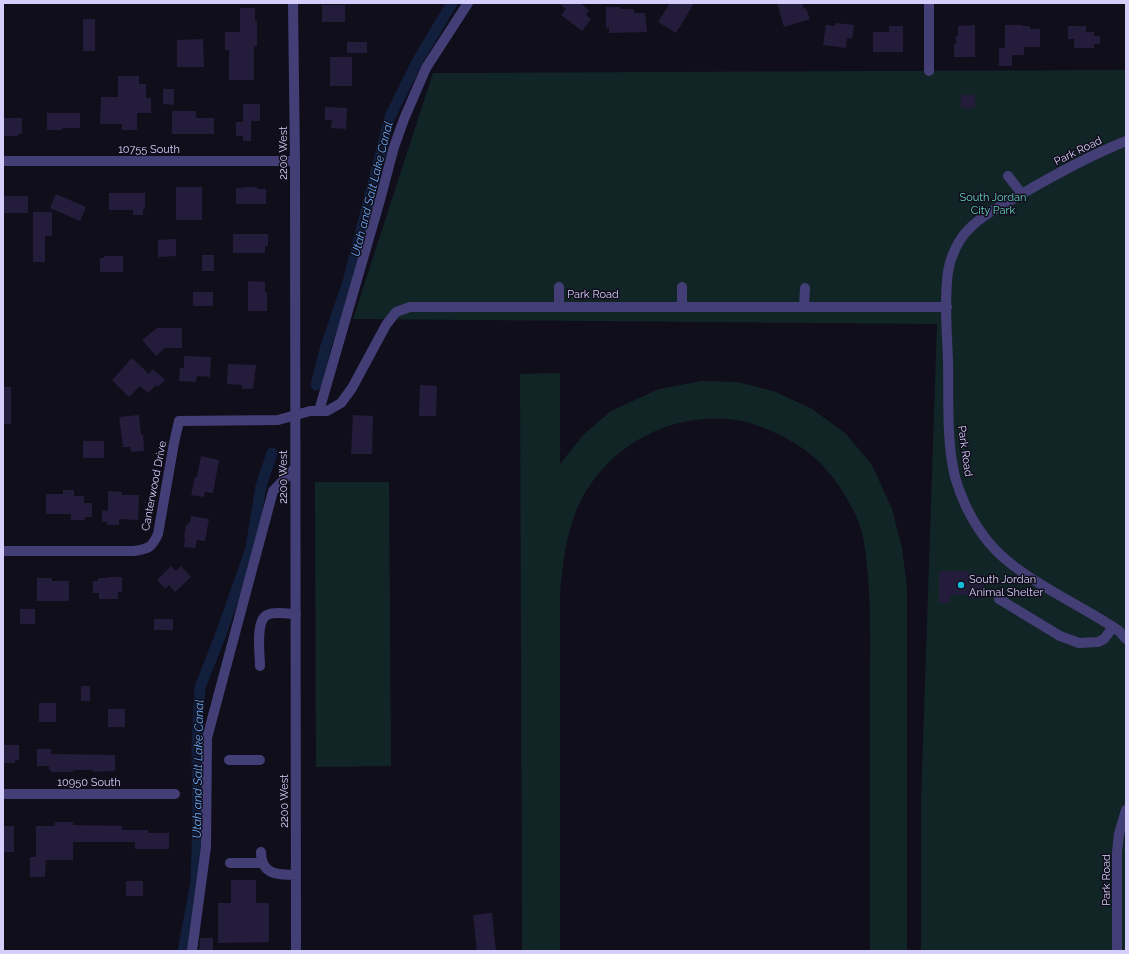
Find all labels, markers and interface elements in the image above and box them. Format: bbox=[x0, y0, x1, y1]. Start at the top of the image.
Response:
water label: Utah and Salt Lake Canal bbox=[348, 120, 396, 258]
street label: 2200 West bbox=[277, 126, 290, 180]
street label: Park Road bbox=[1052, 134, 1104, 168]
street label: 10755 South bbox=[118, 143, 180, 156]
park label: South Jordan City Park bbox=[959, 191, 1027, 217]
street label: Park Road bbox=[567, 288, 619, 301]
street label: Park Road bbox=[955, 425, 975, 478]
street label: Canterwood Drive bbox=[139, 439, 169, 532]
street label: 2200 West bbox=[277, 450, 290, 504]
place label: South Jordan Animal Shelter bbox=[969, 573, 1043, 599]
marker: South Jordan Animal Shelter bbox=[956, 580, 966, 590]
water label: Utah and Salt Lake Canal bbox=[190, 699, 206, 839]
street label: 2200 West bbox=[278, 774, 291, 828]
street label: 10950 South bbox=[57, 776, 121, 789]
street label: Park Road bbox=[1100, 854, 1113, 906]

